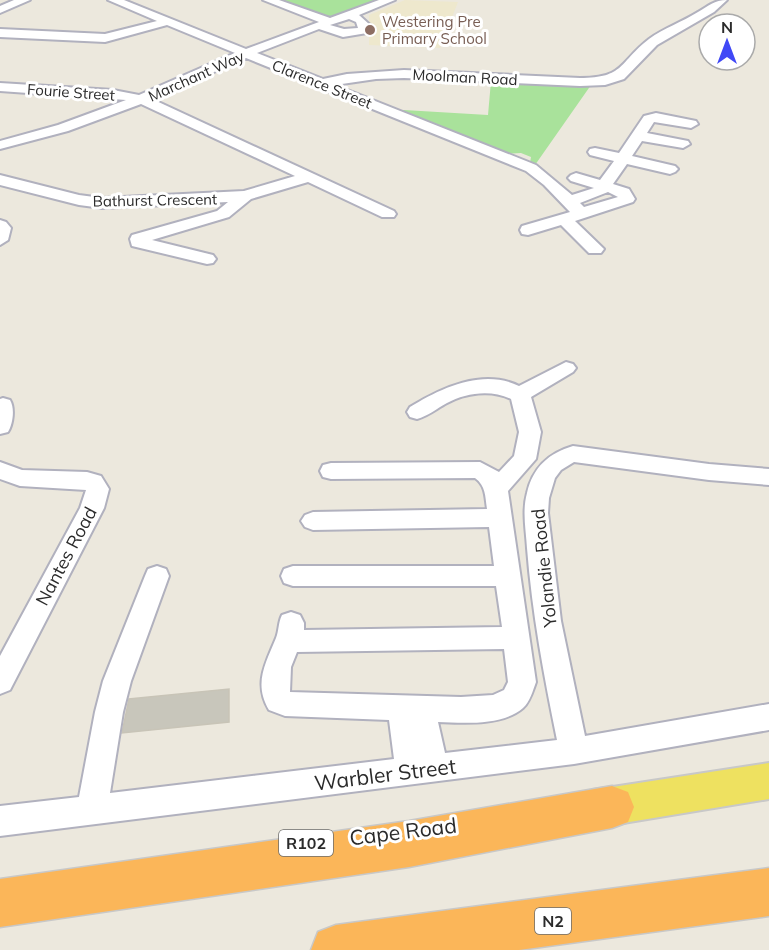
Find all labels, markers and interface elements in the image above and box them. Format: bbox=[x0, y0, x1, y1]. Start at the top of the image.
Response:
place label: Westering Pre Primary School bbox=[382, 12, 487, 48]
north arrow bbox=[697, 12, 757, 72]
text: N bbox=[721, 17, 733, 37]
marker: Westering Pre Primary School bbox=[363, 23, 377, 37]
street label: Marchant Way bbox=[145, 46, 247, 106]
street label: Clarence Street bbox=[269, 55, 375, 113]
street label: Moolman Road bbox=[412, 65, 518, 89]
street label: Fourie Street bbox=[26, 79, 116, 105]
street label: Bathurst Crescent bbox=[93, 189, 217, 211]
street label: Nantes Road bbox=[30, 503, 102, 609]
street label: Yolandie Road bbox=[526, 508, 562, 629]
street label: Warbler Street bbox=[313, 752, 457, 796]
street label: Cape Road bbox=[348, 812, 458, 850]
road number: R102 bbox=[279, 830, 333, 856]
road number: N2 bbox=[535, 908, 571, 934]

